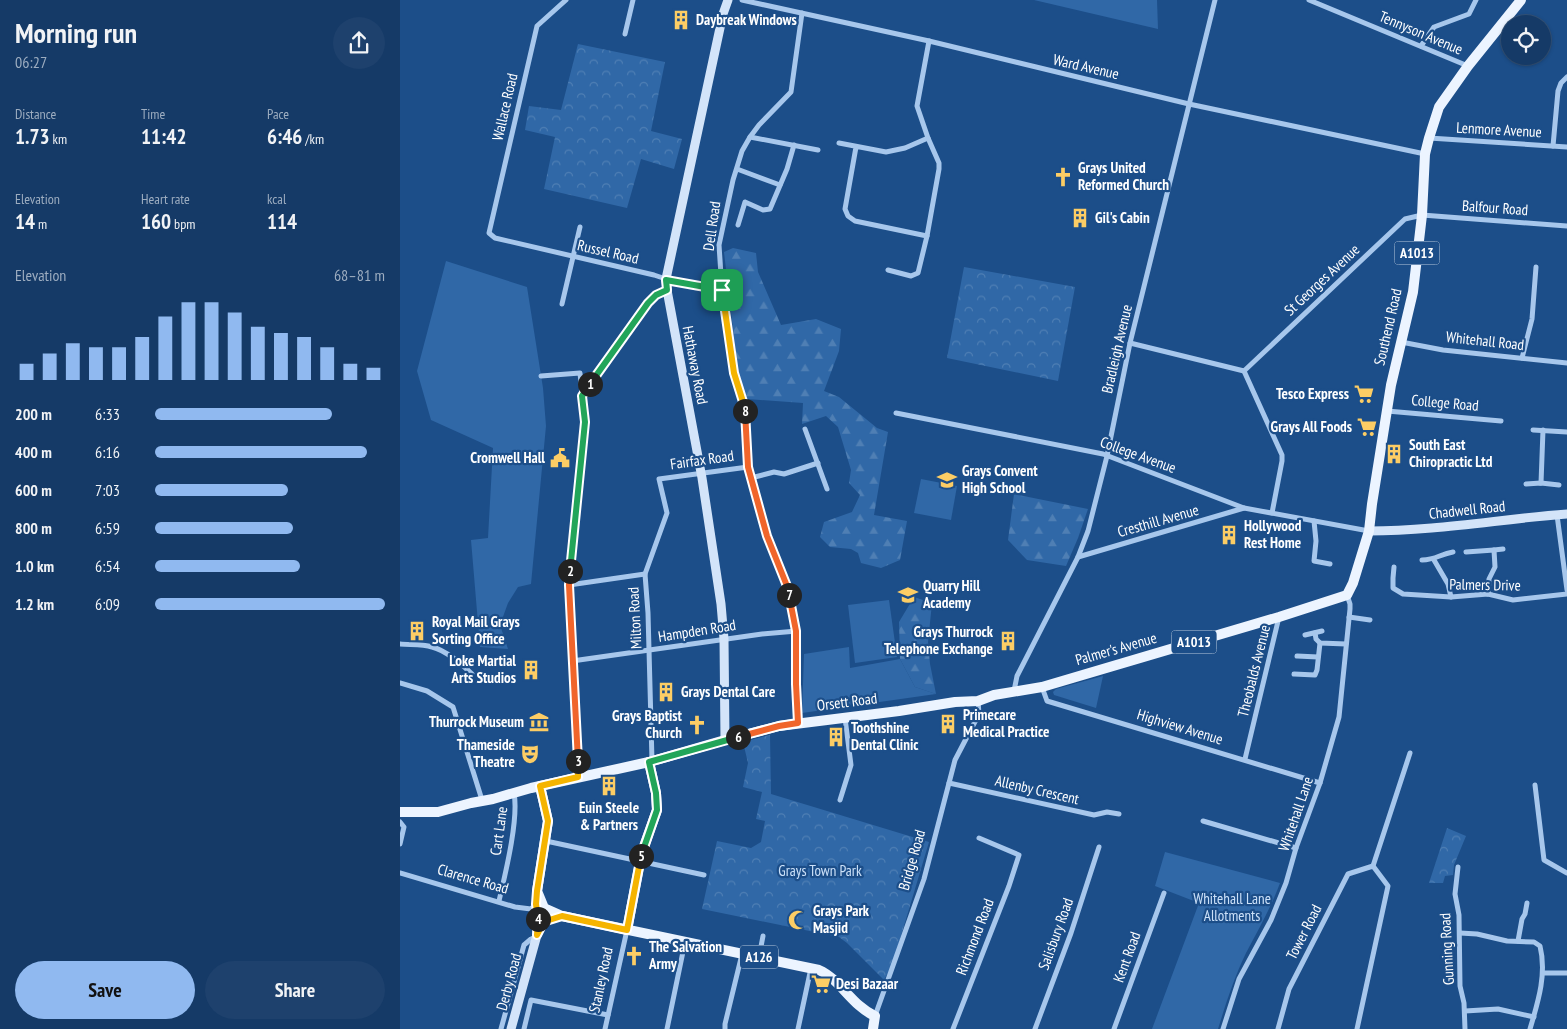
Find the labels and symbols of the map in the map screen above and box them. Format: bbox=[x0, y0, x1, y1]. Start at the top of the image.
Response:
street label: Tennyson Avenue bbox=[1377, 6, 1466, 59]
building icon: Daybreak Windows bbox=[670, 9, 692, 31]
place label: Daybreak Windows bbox=[696, 10, 797, 29]
street label: Ward Avenue bbox=[1051, 50, 1121, 83]
street label: Wallace Road bbox=[488, 71, 521, 142]
street label: Lenmore Avenue bbox=[1456, 118, 1542, 141]
place label: Grays United Reformed Church bbox=[1078, 158, 1169, 194]
church icon: Grays United Reformed Church bbox=[1052, 166, 1074, 188]
street label: Balfour Road bbox=[1461, 196, 1529, 219]
street label: Dell Road bbox=[699, 200, 724, 252]
building icon: Gil's Cabin bbox=[1069, 207, 1091, 229]
place label: Gil's Cabin bbox=[1095, 208, 1150, 227]
street label: Russel Road bbox=[576, 235, 641, 268]
street label: St Georges Avenue bbox=[1280, 240, 1363, 319]
road number: A1013 bbox=[1394, 242, 1440, 264]
pin bbox=[701, 269, 743, 311]
street label: Southend Road bbox=[1369, 287, 1406, 367]
street label: Bradleigh Avenue bbox=[1097, 303, 1136, 395]
street label: Hathaway Road bbox=[679, 324, 712, 406]
street label: Whitehall Road bbox=[1445, 327, 1525, 354]
pin: 1 bbox=[578, 372, 602, 396]
supermarket icon: Tesco Express bbox=[1353, 383, 1375, 405]
place label: Tesco Express bbox=[1276, 384, 1349, 403]
street label: College Road bbox=[1411, 390, 1479, 415]
pin: 8 bbox=[732, 398, 758, 424]
supermarket icon: Grays All Foods bbox=[1356, 416, 1378, 438]
place label: Grays All Foods bbox=[1271, 417, 1352, 436]
street label: College Avenue bbox=[1098, 432, 1179, 477]
place label: South East Chiropractic Ltd bbox=[1409, 435, 1493, 471]
building icon: South East Chiropractic Ltd bbox=[1383, 443, 1405, 465]
street label: Fairfax Road bbox=[669, 446, 735, 473]
public building icon: Cromwell Hall bbox=[549, 447, 571, 469]
place label: Cromwell Hall bbox=[470, 448, 545, 467]
place label: Grays Convent High School bbox=[962, 461, 1038, 497]
school or university icon: Grays Convent High School bbox=[936, 469, 958, 491]
street label: Chadwell Road bbox=[1428, 496, 1506, 523]
street label: Cresthill Avenue bbox=[1115, 500, 1201, 541]
place label: Hollywood Rest Home bbox=[1244, 516, 1302, 552]
building icon: Hollywood Rest Home bbox=[1218, 524, 1240, 546]
pin: 2 bbox=[558, 558, 582, 584]
street label: Palmers Drive bbox=[1449, 574, 1521, 595]
place label: Quarry Hill Academy bbox=[922, 576, 981, 612]
pin: 7 bbox=[776, 582, 802, 608]
school or university icon: Quarry Hill Academy bbox=[897, 584, 919, 606]
street label: Milton Road bbox=[623, 586, 646, 650]
place label: Royal Mail Grays Sorting Office bbox=[432, 612, 520, 648]
street label: Hampden Road bbox=[657, 615, 737, 646]
building icon: Royal Mail Grays Sorting Office bbox=[406, 620, 428, 642]
place label: Grays Thurrock Telephone Exchange bbox=[884, 622, 994, 658]
street label: Theobalds Avenue bbox=[1233, 623, 1274, 719]
street label: Palmer's Avenue bbox=[1073, 628, 1159, 669]
building icon: Grays Thurrock Telephone Exchange bbox=[997, 630, 1019, 652]
road number: A1013 bbox=[1172, 630, 1216, 654]
place label: Loke Martial Arts Studios bbox=[449, 651, 516, 687]
building icon: Loke Martial Arts Studios bbox=[520, 659, 542, 681]
building icon: Grays Dental Care bbox=[655, 681, 677, 703]
place label: Grays Dental Care bbox=[681, 682, 775, 701]
street label: Orsett Road bbox=[816, 688, 878, 715]
street label: Highview Avenue bbox=[1135, 704, 1225, 749]
place label: Primecare Medical Practice bbox=[963, 705, 1049, 741]
place label: Grays Baptist Church bbox=[612, 706, 683, 742]
museum icon: Thurrock Museum bbox=[528, 711, 550, 733]
place label: Thurrock Museum bbox=[429, 712, 524, 731]
building icon: Primecare Medical Practice bbox=[937, 713, 959, 735]
church icon: Grays Baptist Church bbox=[686, 714, 708, 736]
place label: Toothshine Dental Clinic bbox=[851, 718, 919, 754]
pin: 6 bbox=[726, 724, 750, 750]
building icon: Toothshine Dental Clinic bbox=[825, 726, 847, 748]
place label: Thameside Theatre bbox=[457, 735, 515, 771]
theatre icon: Thameside Theatre bbox=[519, 743, 541, 765]
pin: 3 bbox=[566, 748, 590, 774]
street label: Allenby Crescent bbox=[993, 771, 1081, 808]
street label: Whitehall Lane bbox=[1274, 774, 1317, 854]
building icon: Euin Steele & Partners bbox=[598, 775, 620, 797]
place label: Euin Steele & Partners bbox=[579, 798, 639, 834]
street label: Cart Lane bbox=[486, 805, 511, 857]
street label: Bridge Road bbox=[894, 827, 929, 892]
pin: 5 bbox=[628, 844, 654, 868]
street label: Clarence Road bbox=[435, 859, 511, 898]
park label: Grays Town Park bbox=[778, 861, 862, 880]
park label: Whitehall Lane Allotments bbox=[1193, 889, 1271, 925]
street label: Salisbury Road bbox=[1034, 895, 1077, 972]
street label: Richmond Road bbox=[951, 896, 998, 978]
place label: Grays Park Masjid bbox=[813, 901, 870, 937]
street label: Tower Road bbox=[1282, 901, 1325, 963]
pin: 4 bbox=[526, 906, 550, 932]
mosque icon: Grays Park Masjid bbox=[787, 909, 809, 931]
street label: Gunning Road bbox=[1435, 913, 1458, 986]
street label: Kent Road bbox=[1109, 929, 1144, 985]
place label: The Salvation Army bbox=[648, 937, 722, 973]
street label: Stanley Road bbox=[584, 945, 617, 1014]
church icon: The Salvation Army bbox=[623, 945, 645, 967]
road number: A126 bbox=[740, 946, 778, 969]
street label: Derby Road bbox=[492, 951, 525, 1013]
supermarket icon: Desi Bazaar bbox=[810, 973, 832, 995]
place label: Desi Bazaar bbox=[836, 974, 899, 993]

